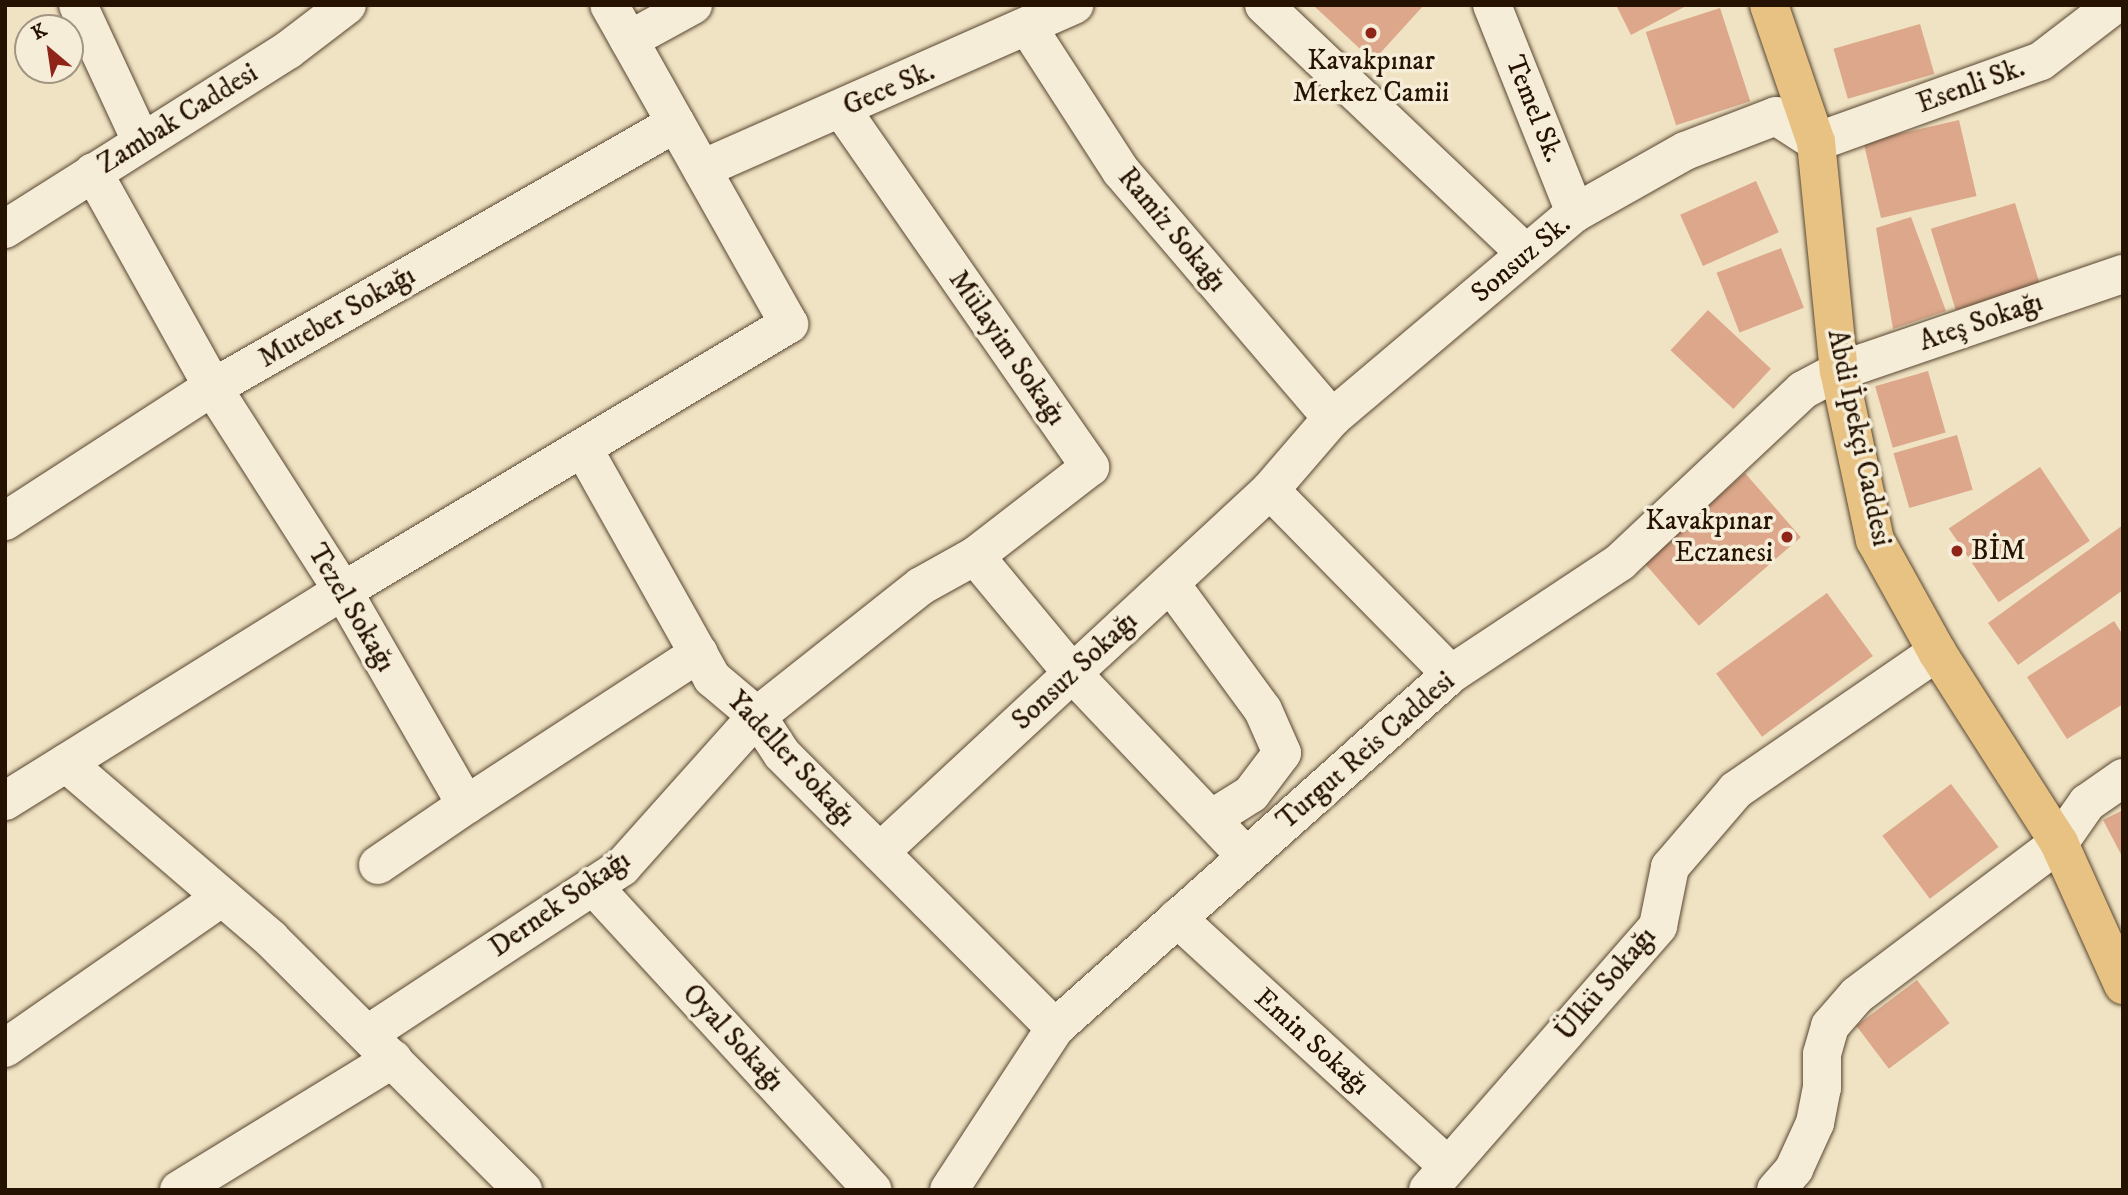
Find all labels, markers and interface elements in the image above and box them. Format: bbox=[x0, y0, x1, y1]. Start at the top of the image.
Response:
north arrow bbox=[14, 14, 84, 84]
text: K bbox=[28, 19, 51, 45]
marker: Kavakpınar Merkez Camii bbox=[1363, 25, 1379, 41]
place label: Kavakpınar Merkez Camii bbox=[1293, 44, 1449, 110]
street label: Temel Sk. bbox=[1497, 51, 1571, 167]
street label: Esenli Sk. bbox=[1913, 51, 2029, 121]
street label: Gece Sk. bbox=[838, 55, 940, 123]
street label: Zambak Caddesi bbox=[92, 56, 264, 182]
street label: Ramiz Sokağı bbox=[1110, 161, 1234, 299]
street label: Sonsuz Sk. bbox=[1465, 208, 1577, 310]
street label: Muteber Sokağı bbox=[253, 259, 421, 375]
street label: Mülayim Sokağı bbox=[941, 264, 1073, 432]
street label: Ateş Sokağı bbox=[1915, 285, 2047, 359]
street label: Abdi İpekçi Caddesi bbox=[1820, 327, 1898, 549]
place label: Kavakpınar Eczanesi bbox=[1645, 504, 1773, 570]
marker: Kavakpınar Eczanesi bbox=[1779, 529, 1795, 545]
place label: BİM bbox=[1971, 534, 2026, 568]
street label: Tezel Sokağı bbox=[300, 538, 402, 678]
marker: BİM bbox=[1949, 543, 1965, 559]
street label: Sonsuz Sokağı bbox=[1005, 605, 1145, 737]
street label: Turgut Reis Caddesi bbox=[1270, 665, 1462, 837]
street label: Yadeller Sokağı bbox=[720, 684, 862, 834]
street label: Dernek Sokağı bbox=[483, 843, 637, 965]
street label: Ülkü Sokağı bbox=[1549, 920, 1663, 1048]
street label: Oyal Sokağı bbox=[675, 977, 791, 1099]
street label: Emin Sokağı bbox=[1247, 981, 1377, 1103]

